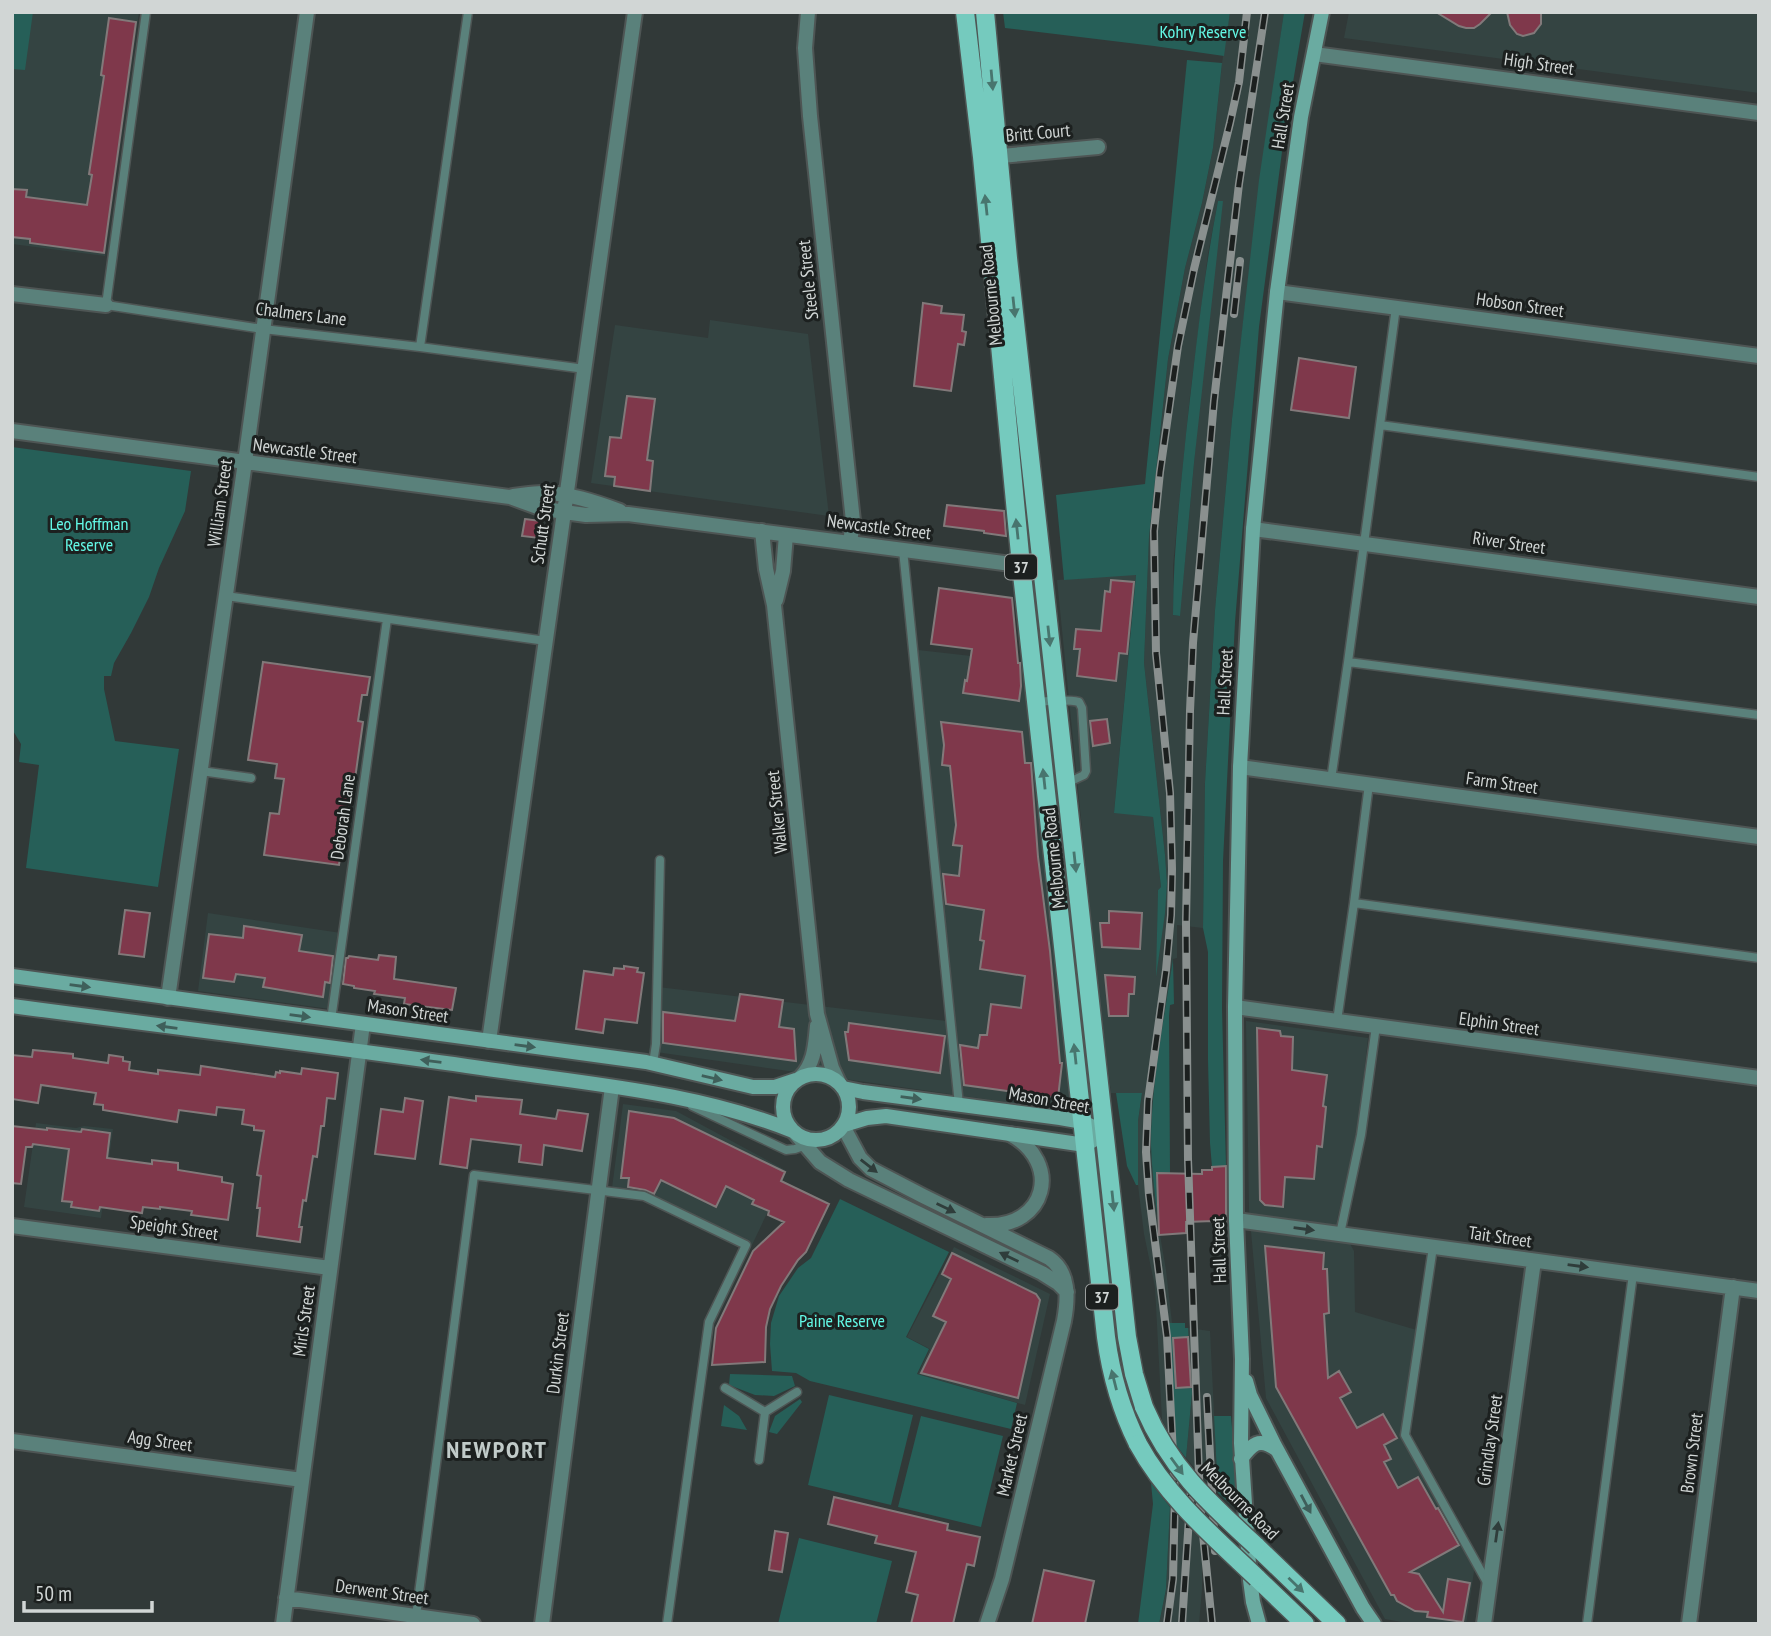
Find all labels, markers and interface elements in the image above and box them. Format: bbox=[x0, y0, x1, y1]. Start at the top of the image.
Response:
park label: Kohry Reserve bbox=[1159, 20, 1247, 43]
street label: High Street bbox=[1503, 47, 1576, 80]
one-way arrow bbox=[987, 69, 998, 91]
street label: Hall Street bbox=[1266, 81, 1299, 150]
street label: Britt Court bbox=[1005, 118, 1071, 147]
one-way arrow bbox=[980, 194, 991, 216]
street label: Steele Street bbox=[792, 239, 823, 321]
street label: Melbourne Road bbox=[974, 243, 1007, 347]
street label: Hobson Street bbox=[1475, 287, 1565, 322]
one-way arrow bbox=[1008, 296, 1019, 318]
street label: Chalmers Lane bbox=[254, 297, 348, 330]
street label: Newcastle Street bbox=[252, 433, 359, 468]
street label: William Street bbox=[202, 458, 237, 548]
street label: Schutt Street bbox=[525, 482, 560, 566]
street label: Newcastle Street bbox=[826, 509, 933, 544]
park label: Leo Hoffman Reserve bbox=[50, 512, 128, 556]
one-way arrow bbox=[1011, 518, 1022, 540]
street label: River Street bbox=[1471, 526, 1547, 559]
road number: 37 bbox=[1005, 554, 1037, 580]
one-way arrow bbox=[1044, 625, 1055, 647]
street label: Hall Street bbox=[1211, 648, 1238, 716]
street label: Farm Street bbox=[1465, 766, 1540, 799]
one-way arrow bbox=[1039, 768, 1050, 790]
street label: Walker Street bbox=[761, 769, 792, 855]
street label: Deborah Lane bbox=[325, 773, 360, 861]
street label: Melbourne Road bbox=[1037, 806, 1070, 910]
one-way arrow bbox=[1070, 851, 1081, 873]
one-way arrow bbox=[69, 980, 91, 991]
street label: Mason Street bbox=[366, 993, 450, 1028]
street label: Elphin Street bbox=[1458, 1007, 1541, 1041]
one-way arrow bbox=[289, 1010, 311, 1021]
one-way arrow bbox=[156, 1021, 178, 1032]
one-way arrow bbox=[514, 1040, 536, 1051]
one-way arrow bbox=[1070, 1043, 1081, 1065]
one-way arrow bbox=[420, 1056, 442, 1067]
one-way arrow bbox=[702, 1072, 724, 1083]
street label: Mason Street bbox=[1007, 1081, 1091, 1118]
one-way arrow bbox=[900, 1093, 922, 1104]
one-way arrow bbox=[860, 1158, 878, 1173]
one-way arrow bbox=[1108, 1190, 1119, 1212]
one-way arrow bbox=[936, 1202, 956, 1213]
street label: Speight Street bbox=[129, 1210, 220, 1245]
street label: Hall Street bbox=[1206, 1216, 1231, 1284]
street label: Tait Street bbox=[1467, 1221, 1533, 1252]
one-way arrow bbox=[1293, 1224, 1315, 1235]
one-way arrow bbox=[999, 1251, 1019, 1263]
one-way arrow bbox=[1567, 1261, 1589, 1272]
street label: Mirls Street bbox=[287, 1284, 320, 1358]
road number: 37 bbox=[1086, 1284, 1118, 1310]
park label: Paine Reserve bbox=[799, 1309, 885, 1332]
street label: Durkin Street bbox=[541, 1311, 574, 1395]
one-way arrow bbox=[1108, 1369, 1119, 1391]
street label: Grindlay Street bbox=[1472, 1393, 1507, 1487]
street label: Market Street bbox=[991, 1411, 1032, 1498]
street label: Brown Street bbox=[1675, 1411, 1708, 1494]
street label: Agg Street bbox=[126, 1425, 194, 1456]
district label: NEWPORT bbox=[446, 1434, 548, 1465]
one-way arrow bbox=[1170, 1457, 1184, 1475]
street label: Melbourne Road bbox=[1196, 1457, 1284, 1545]
one-way arrow bbox=[1300, 1494, 1312, 1513]
one-way arrow bbox=[1491, 1521, 1502, 1543]
scale bar bbox=[24, 1570, 152, 1614]
street label: Derwent Street bbox=[334, 1574, 430, 1609]
one-way arrow bbox=[1287, 1576, 1304, 1592]
text: 50 m bbox=[35, 1580, 72, 1607]

